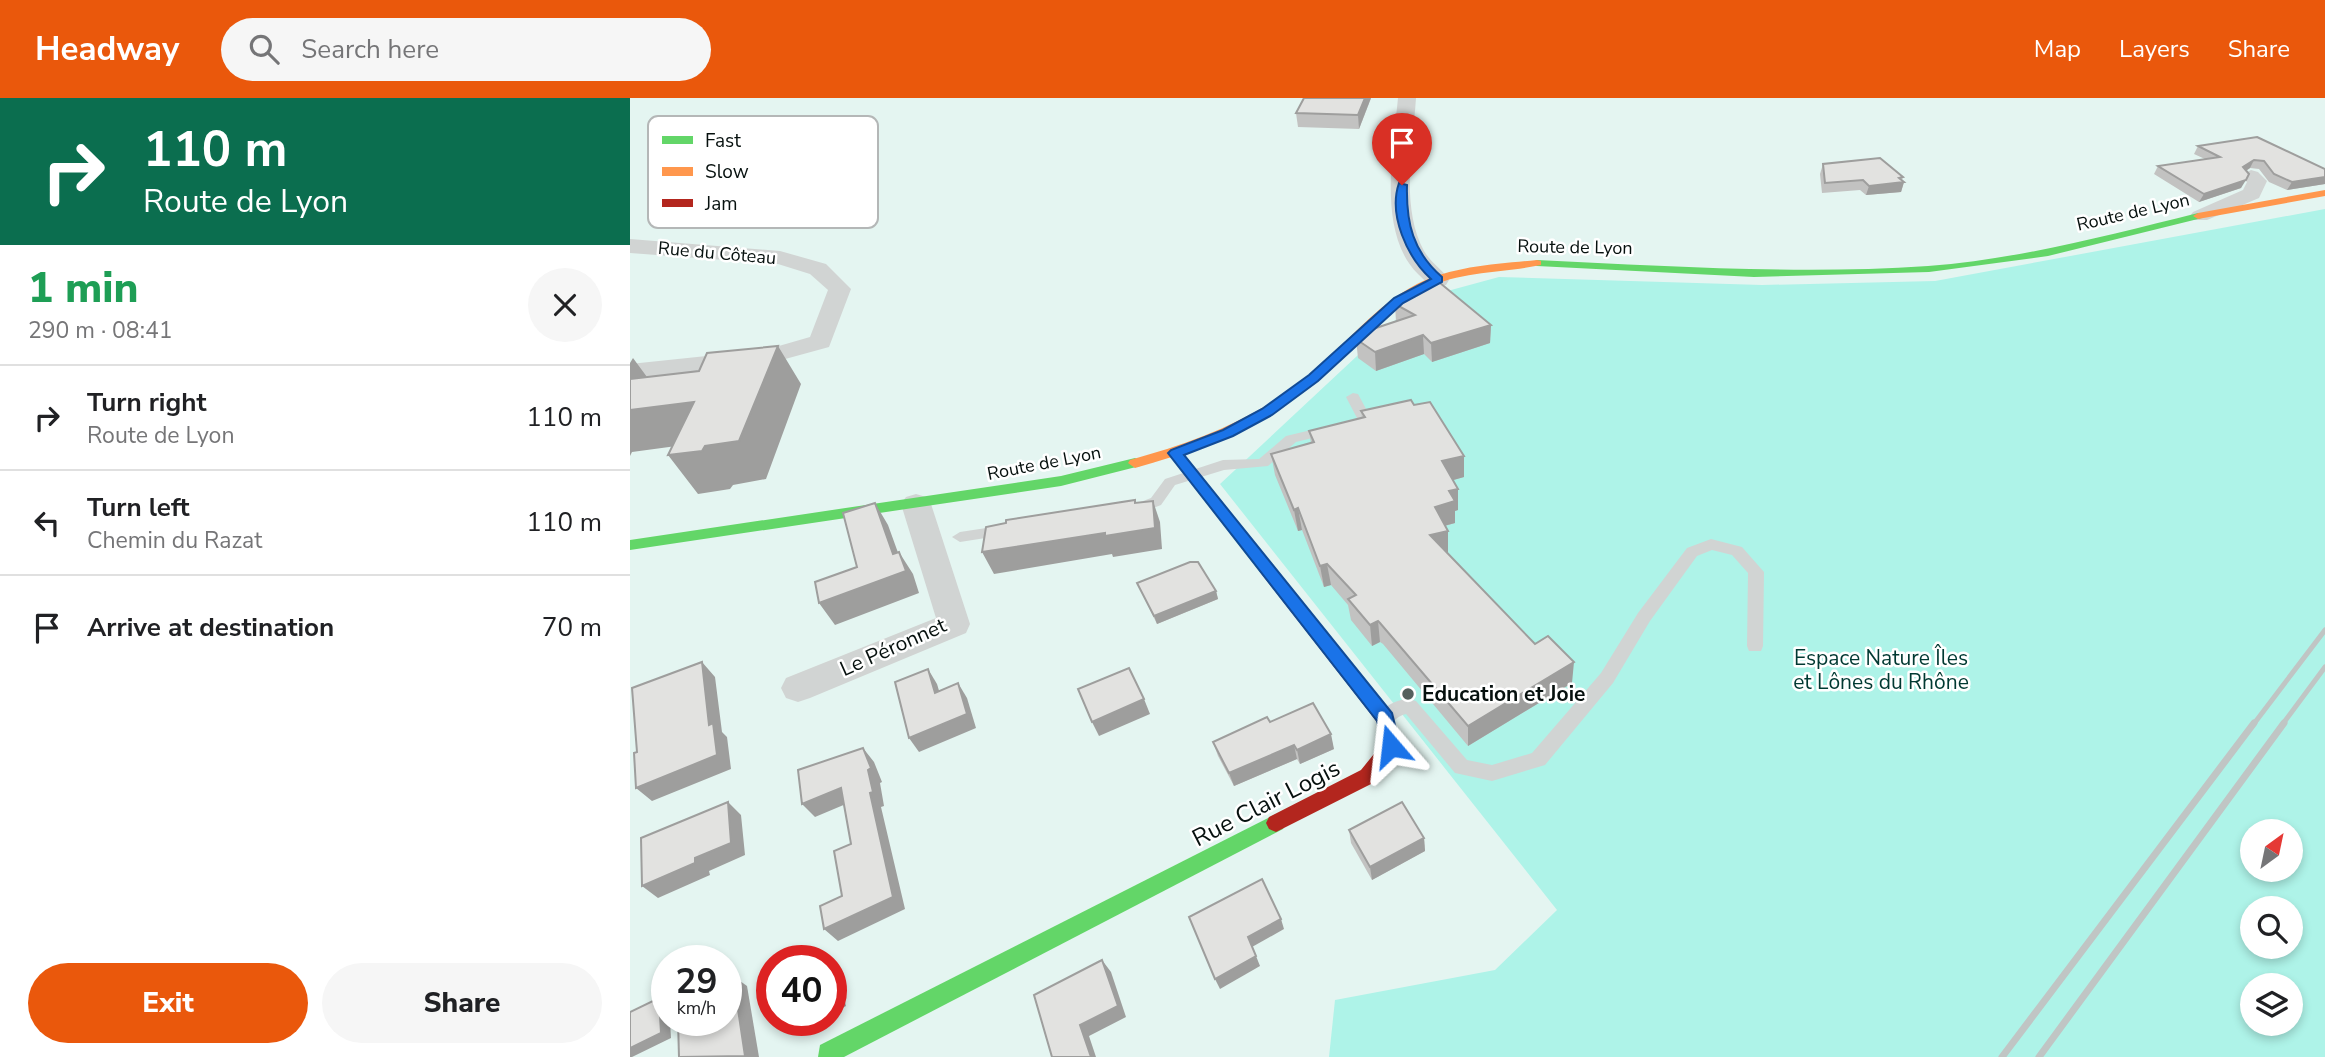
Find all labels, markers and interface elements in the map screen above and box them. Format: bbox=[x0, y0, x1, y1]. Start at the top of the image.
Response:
search box bbox=[221, 18, 711, 81]
text: Headway bbox=[35, 27, 179, 72]
icon: search bbox=[245, 30, 283, 68]
text: Search here bbox=[301, 32, 439, 67]
text: Map bbox=[2034, 33, 2081, 65]
text: Layers bbox=[2119, 33, 2190, 65]
text: Share bbox=[2228, 33, 2290, 65]
pin bbox=[1372, 113, 1432, 185]
text: 110 m bbox=[143, 116, 287, 183]
legend bbox=[648, 116, 878, 228]
icon: arrive bbox=[1383, 124, 1421, 162]
icon: right bbox=[28, 126, 119, 217]
text: Fast bbox=[705, 128, 741, 154]
text: Slow bbox=[705, 159, 749, 185]
text: Route de Lyon bbox=[143, 180, 348, 223]
street label: Route de Lyon bbox=[2074, 187, 2192, 237]
text: Jam bbox=[704, 191, 738, 217]
street label: Route de Lyon bbox=[1517, 234, 1633, 260]
street label: Rue du Côteau bbox=[657, 236, 777, 270]
text: 1 min bbox=[28, 260, 138, 317]
button: close bbox=[528, 268, 602, 342]
text: 290 m · 08:41 bbox=[28, 315, 173, 346]
text: Turn right bbox=[87, 385, 206, 420]
icon: right bbox=[28, 399, 66, 437]
text: 110 m bbox=[526, 400, 602, 435]
text: Route de Lyon bbox=[87, 420, 234, 451]
street label: Route de Lyon bbox=[985, 440, 1103, 486]
text: Turn left bbox=[87, 490, 190, 525]
icon: left bbox=[28, 504, 66, 542]
text: 110 m bbox=[526, 505, 602, 540]
text: Chemin du Razat bbox=[87, 525, 262, 556]
icon: arrive bbox=[28, 609, 66, 647]
text: Arrive at destination bbox=[87, 610, 334, 645]
text: 70 m bbox=[542, 610, 602, 645]
street label: Le Péronnet bbox=[836, 611, 951, 683]
park label: Espace Nature Îles et Lônes du Rhône bbox=[1793, 644, 1969, 696]
place label: Education et Joie bbox=[1422, 680, 1585, 708]
marker: Education et Joie bbox=[1400, 686, 1416, 702]
position arrow bbox=[1354, 709, 1428, 783]
street label: Rue Clair Logis bbox=[1186, 752, 1346, 854]
north arrow bbox=[2240, 819, 2303, 882]
map controls bbox=[2240, 819, 2303, 1036]
button: search bbox=[2240, 896, 2303, 959]
speed limit sign: 40 bbox=[756, 945, 847, 1036]
text: 29 bbox=[675, 958, 718, 1005]
button: Exit bbox=[28, 963, 308, 1043]
button: Share bbox=[322, 963, 602, 1043]
button: layers bbox=[2240, 973, 2303, 1036]
text: km/h bbox=[677, 996, 716, 1020]

